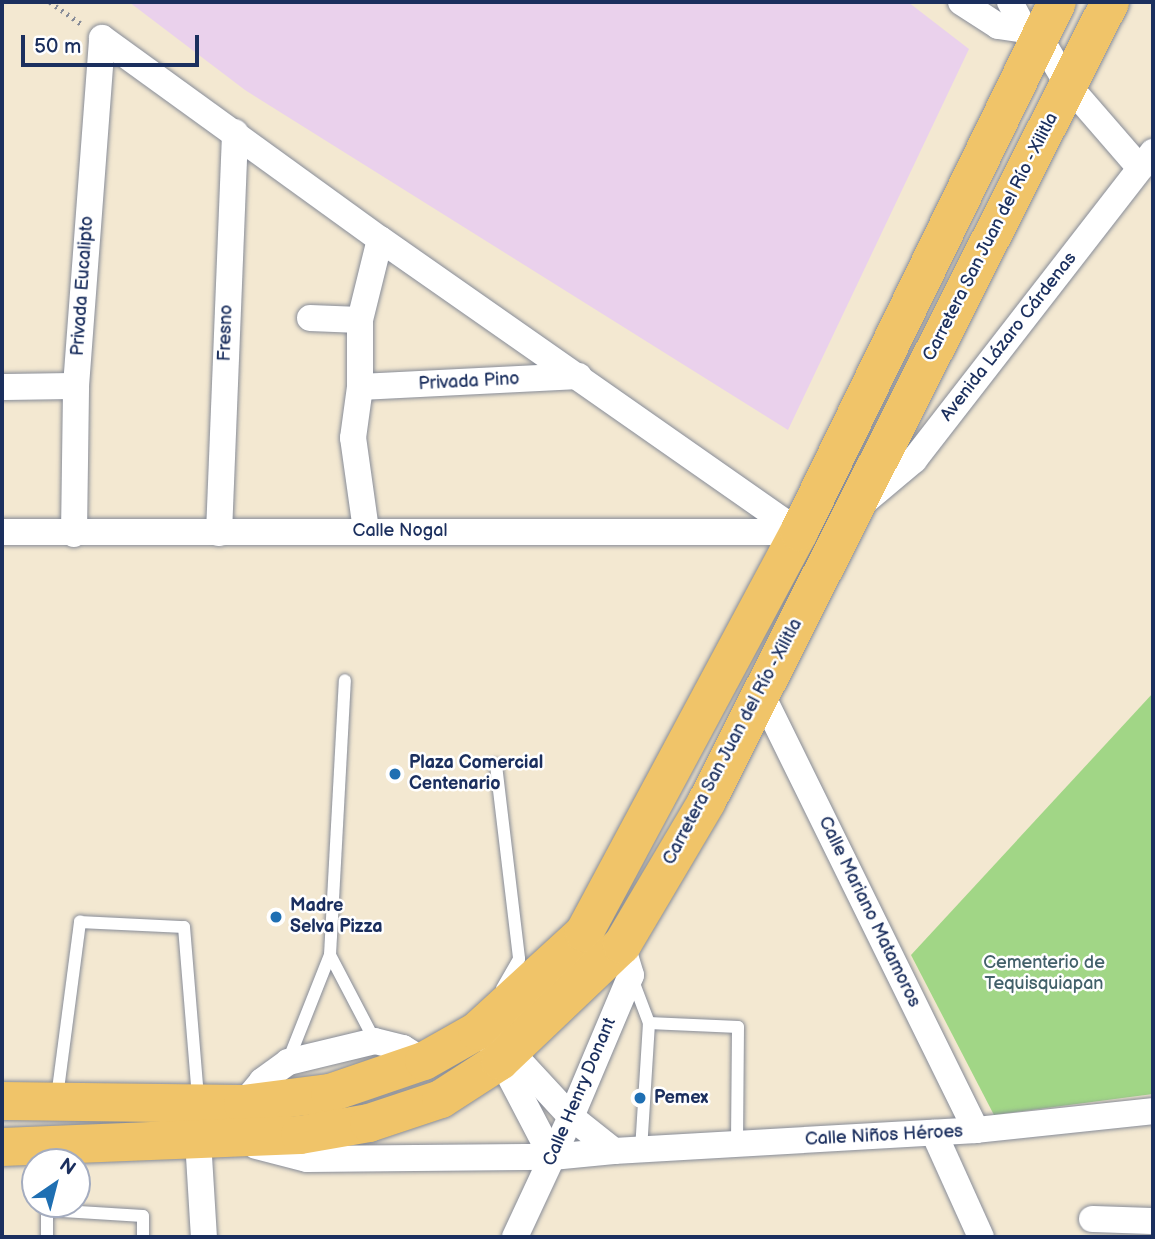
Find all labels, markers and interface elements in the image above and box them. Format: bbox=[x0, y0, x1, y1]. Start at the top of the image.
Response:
scale bar bbox=[24, 21, 203, 65]
text: 50 m bbox=[34, 34, 81, 59]
street label: Carretera San Juan del Río - Xilitla bbox=[918, 108, 1064, 366]
street label: Privada Eucalipto bbox=[67, 215, 99, 357]
street label: Avenida Lázaro Cárdenas bbox=[936, 248, 1082, 426]
street label: Fresno bbox=[214, 304, 238, 362]
street label: Privada Pino bbox=[418, 369, 520, 395]
street label: Calle Nogal bbox=[353, 520, 447, 542]
street label: Carretera San Juan del Río - Xilitla bbox=[658, 614, 808, 870]
place label: Plaza Comercial Centenario bbox=[409, 753, 543, 796]
marker: Plaza Comercial Centenario bbox=[387, 766, 403, 782]
street label: Calle Mariano Matamoros bbox=[813, 813, 925, 1011]
place label: Madre Selva Pizza bbox=[290, 896, 382, 939]
marker: Madre Selva Pizza bbox=[268, 909, 284, 925]
park label: Cementerio de Tequisquiapan bbox=[983, 953, 1105, 996]
street label: Calle Henry Donant bbox=[539, 1014, 621, 1170]
place label: Pemex bbox=[654, 1087, 708, 1109]
marker: Pemex bbox=[632, 1090, 648, 1106]
street label: Calle Niños Héroes bbox=[804, 1121, 964, 1151]
north arrow bbox=[21, 1148, 91, 1218]
text: N bbox=[55, 1154, 80, 1181]

